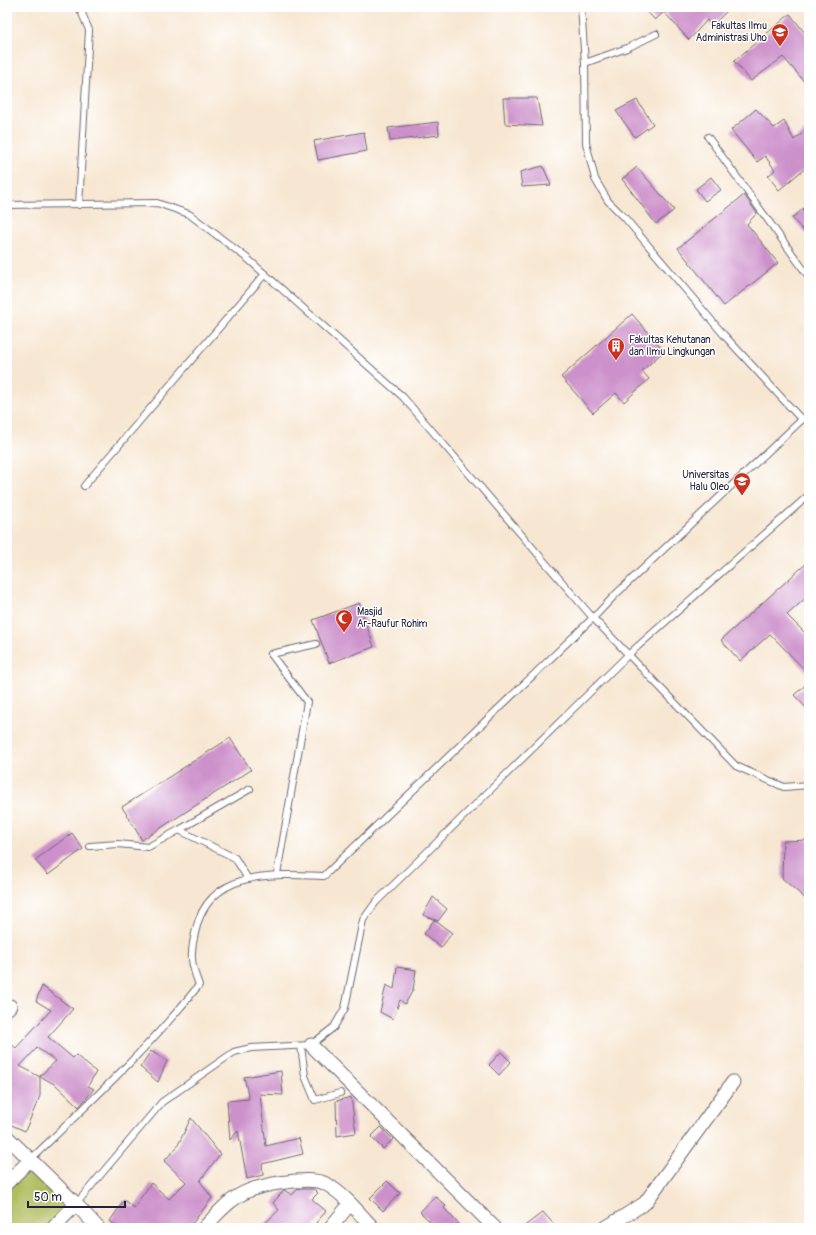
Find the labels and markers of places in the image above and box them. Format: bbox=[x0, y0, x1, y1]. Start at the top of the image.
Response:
place label: Fakultas Ilmu Administrasi Uho bbox=[696, 20, 768, 44]
school or university icon: Fakultas Ilmu Administrasi Uho bbox=[770, 22, 790, 47]
place label: Fakultas Kehutanan dan Ilmu Lingkungan bbox=[629, 334, 716, 358]
building icon: Fakultas Kehutanan dan Ilmu Lingkungan bbox=[606, 336, 626, 361]
place label: Universitas Halu Oleo bbox=[682, 469, 730, 493]
school or university icon: Universitas Halu Oleo bbox=[732, 471, 752, 496]
place label: Masjid Ar-Raufur Rohim bbox=[357, 606, 428, 630]
mosque icon: Masjid Ar-Raufur Rohim bbox=[334, 608, 354, 633]

